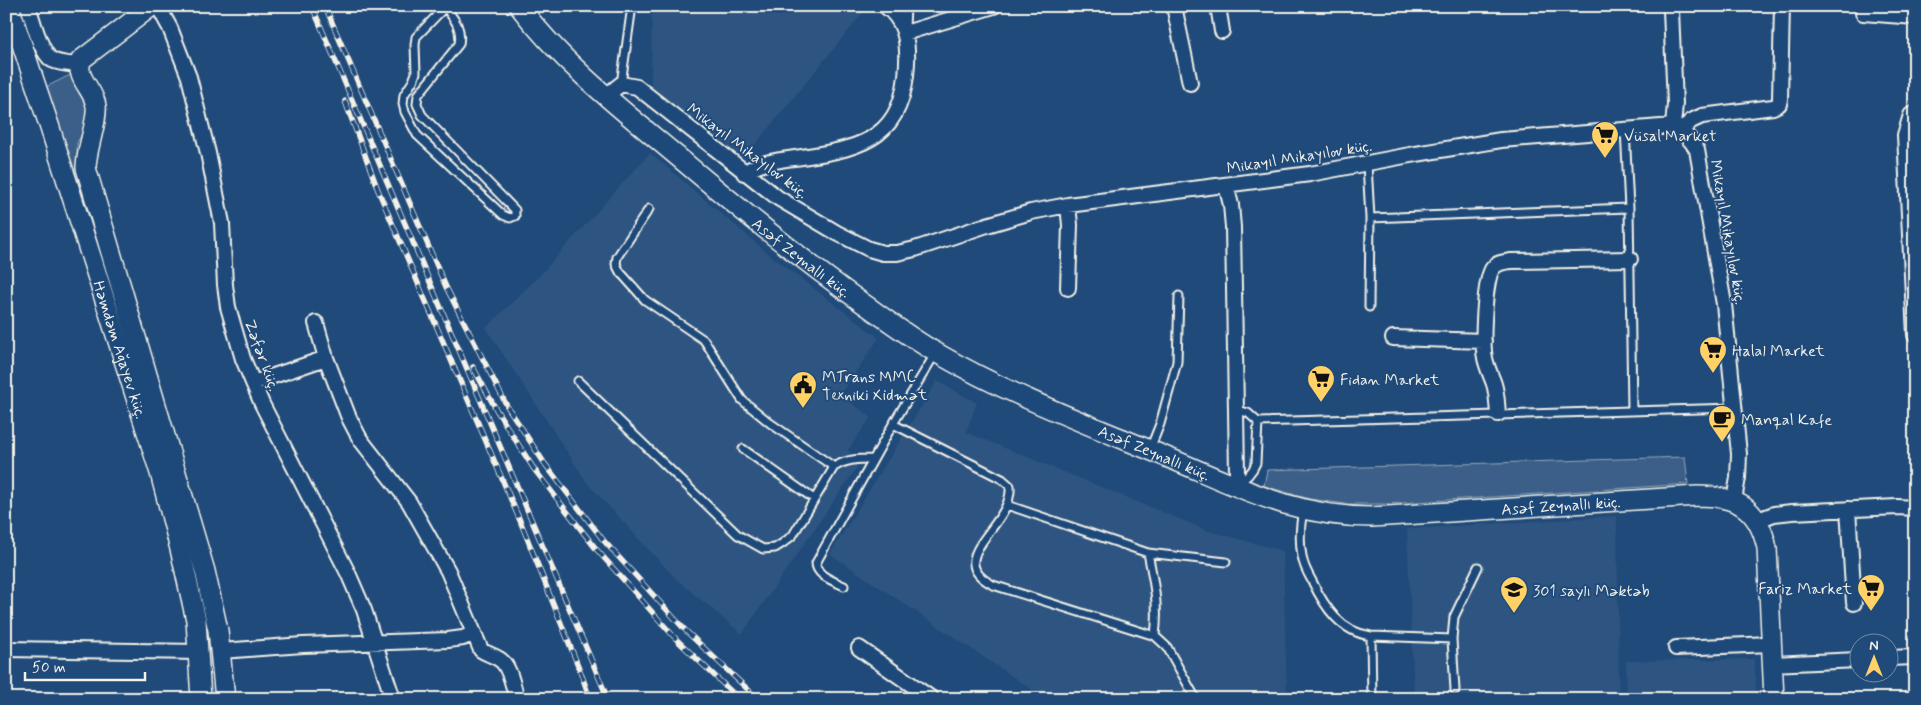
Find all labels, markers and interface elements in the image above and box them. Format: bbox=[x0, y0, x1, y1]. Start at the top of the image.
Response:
street label: Mikayıl Mikayılov küç. bbox=[682, 99, 812, 204]
supermarket icon: Vüsal Market bbox=[1590, 120, 1620, 159]
place label: Vüsal Market bbox=[1624, 126, 1717, 147]
street label: Mikayıl Mikayılov küç. bbox=[1225, 136, 1373, 179]
street label: Mikayıl Mikayılov küç. bbox=[1704, 158, 1751, 306]
street label: Asəf Zeynallı küç. bbox=[747, 214, 854, 303]
street label: Həmdəm Ağayev küç. bbox=[87, 278, 151, 421]
street label: Zəfər küç. bbox=[239, 317, 284, 394]
supermarket icon: Halal Market bbox=[1698, 335, 1728, 374]
place label: Halal Market bbox=[1732, 341, 1825, 362]
supermarket icon: Fidan Market bbox=[1306, 364, 1336, 403]
place label: MTrans MMC Texniki Xidmət bbox=[822, 367, 928, 406]
public building icon: MTrans MMC Texniki Xidmət bbox=[788, 370, 818, 409]
place label: Fidan Market bbox=[1340, 370, 1440, 391]
cafe icon: Manqal Kafe bbox=[1707, 404, 1737, 443]
place label: Manqal Kafe bbox=[1741, 410, 1832, 431]
street label: Asəf Zeynallı küç. bbox=[1095, 421, 1213, 486]
street label: Asəf Zeynallı küç. bbox=[1501, 492, 1621, 521]
supermarket icon: Fariz Market bbox=[1856, 573, 1886, 612]
school or university icon: 301 saylı Məktəb bbox=[1499, 575, 1529, 614]
place label: Fariz Market bbox=[1758, 579, 1853, 600]
place label: 301 saylı Məktəb bbox=[1533, 581, 1650, 602]
north arrow bbox=[1848, 632, 1898, 682]
text: N bbox=[1869, 637, 1879, 655]
scale bar bbox=[25, 650, 145, 682]
text: 50 m bbox=[32, 658, 66, 678]

